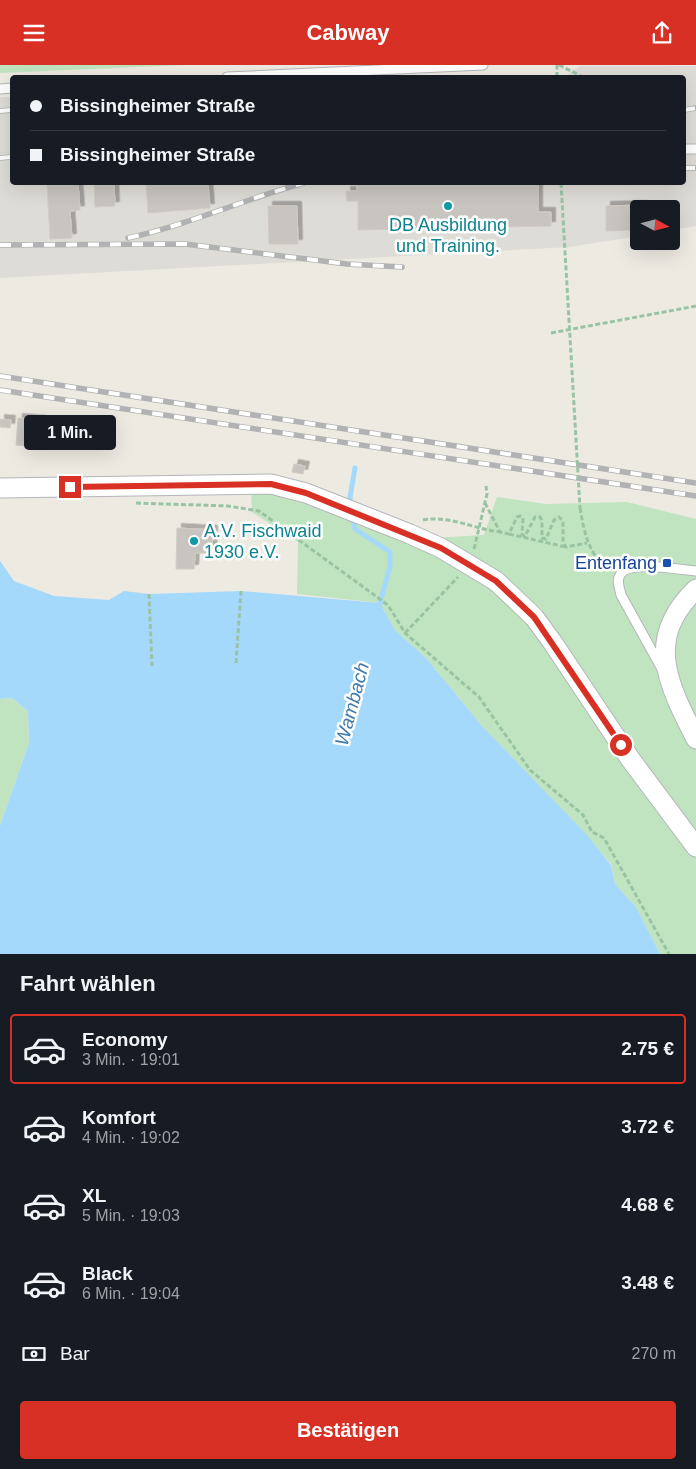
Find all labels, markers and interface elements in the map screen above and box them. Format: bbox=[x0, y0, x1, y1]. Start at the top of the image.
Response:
icon: menu bbox=[20, 19, 48, 47]
icon: share bbox=[648, 19, 676, 47]
text: Cabway bbox=[306, 20, 390, 45]
text: Bissingheimer Straße bbox=[60, 95, 255, 116]
text: Bissingheimer Straße bbox=[60, 144, 255, 165]
marker: DB Ausbildung und Training. bbox=[442, 200, 454, 212]
north arrow bbox=[630, 200, 680, 250]
map controls bbox=[630, 200, 680, 250]
place label: DB Ausbildung und Training. bbox=[389, 215, 507, 256]
callout: 1 Min. bbox=[24, 415, 116, 449]
text: 1 Min. bbox=[47, 424, 93, 441]
route end bbox=[59, 476, 81, 498]
place label: A.V. Fischwaid 1930 e.V. bbox=[204, 521, 321, 562]
marker: A.V. Fischwaid 1930 e.V. bbox=[188, 535, 200, 547]
place label: Entenfang bbox=[575, 553, 657, 573]
marker: Entenfang bbox=[661, 557, 673, 569]
water label: Wambach bbox=[331, 660, 373, 748]
route start bbox=[610, 734, 632, 756]
text: Fahrt wählen bbox=[20, 971, 156, 996]
icon: car bbox=[22, 1027, 67, 1072]
text: Economy bbox=[82, 1029, 168, 1050]
text: 2.75 € bbox=[621, 1038, 674, 1059]
text: 3 Min. · 19:01 bbox=[82, 1051, 180, 1068]
icon: car bbox=[22, 1105, 67, 1150]
text: Komfort bbox=[82, 1107, 156, 1128]
text: 3.72 € bbox=[621, 1116, 674, 1137]
text: 4 Min. · 19:02 bbox=[82, 1129, 180, 1146]
icon: car bbox=[22, 1183, 67, 1228]
text: XL bbox=[82, 1185, 106, 1206]
text: 4.68 € bbox=[621, 1194, 674, 1215]
text: 5 Min. · 19:03 bbox=[82, 1207, 180, 1224]
icon: car bbox=[22, 1261, 67, 1306]
text: Black bbox=[82, 1263, 133, 1284]
text: 3.48 € bbox=[621, 1272, 674, 1293]
text: 6 Min. · 19:04 bbox=[82, 1285, 180, 1302]
icon: cash bbox=[20, 1340, 48, 1368]
text: Bar bbox=[60, 1343, 90, 1364]
text: 270 m bbox=[632, 1345, 676, 1362]
button: Bestätigen bbox=[20, 1401, 676, 1459]

